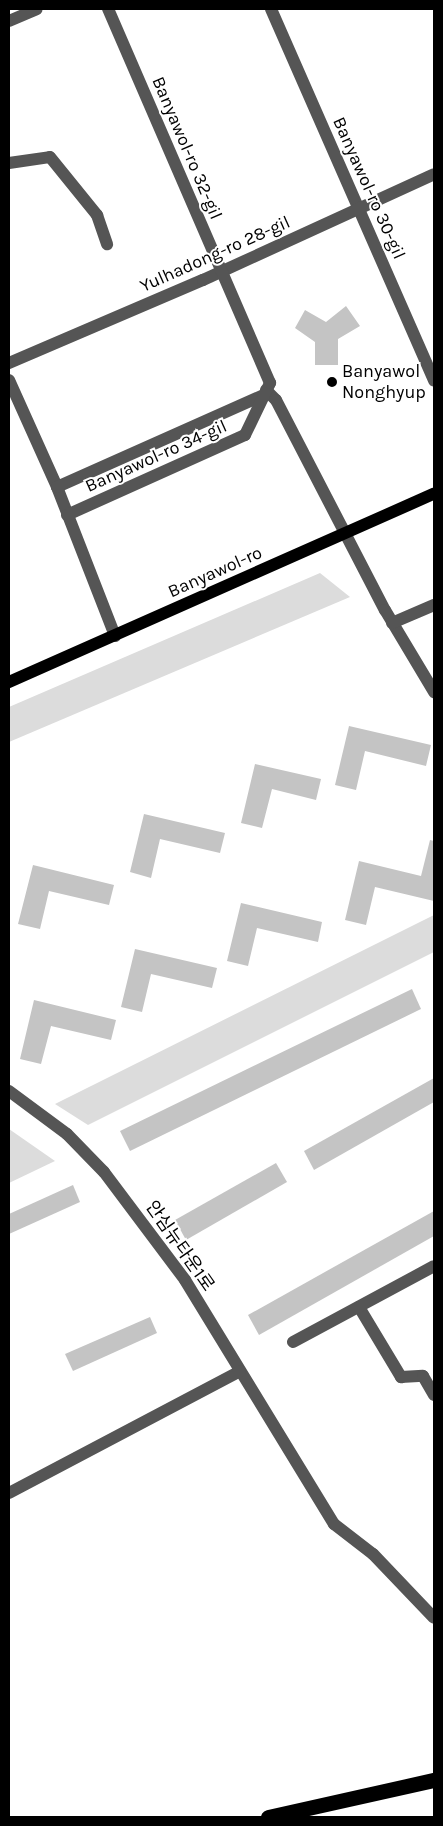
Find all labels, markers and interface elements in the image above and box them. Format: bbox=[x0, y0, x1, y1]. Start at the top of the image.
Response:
street label: Banyawol-ro 32-gil bbox=[147, 73, 227, 223]
street label: Banyawol-ro 30-gil bbox=[328, 114, 410, 262]
street label: Yulhadong-ro 28-gil bbox=[137, 211, 293, 297]
place label: Banyawol Nonghyup bbox=[342, 361, 426, 404]
marker: Banyawol Nonghyup bbox=[326, 376, 338, 388]
street label: Banyawol-ro 34-gil bbox=[82, 415, 230, 497]
street label: Banyawol-ro bbox=[165, 542, 265, 602]
street label: 안심뉴타운1로 bbox=[141, 1197, 219, 1295]

